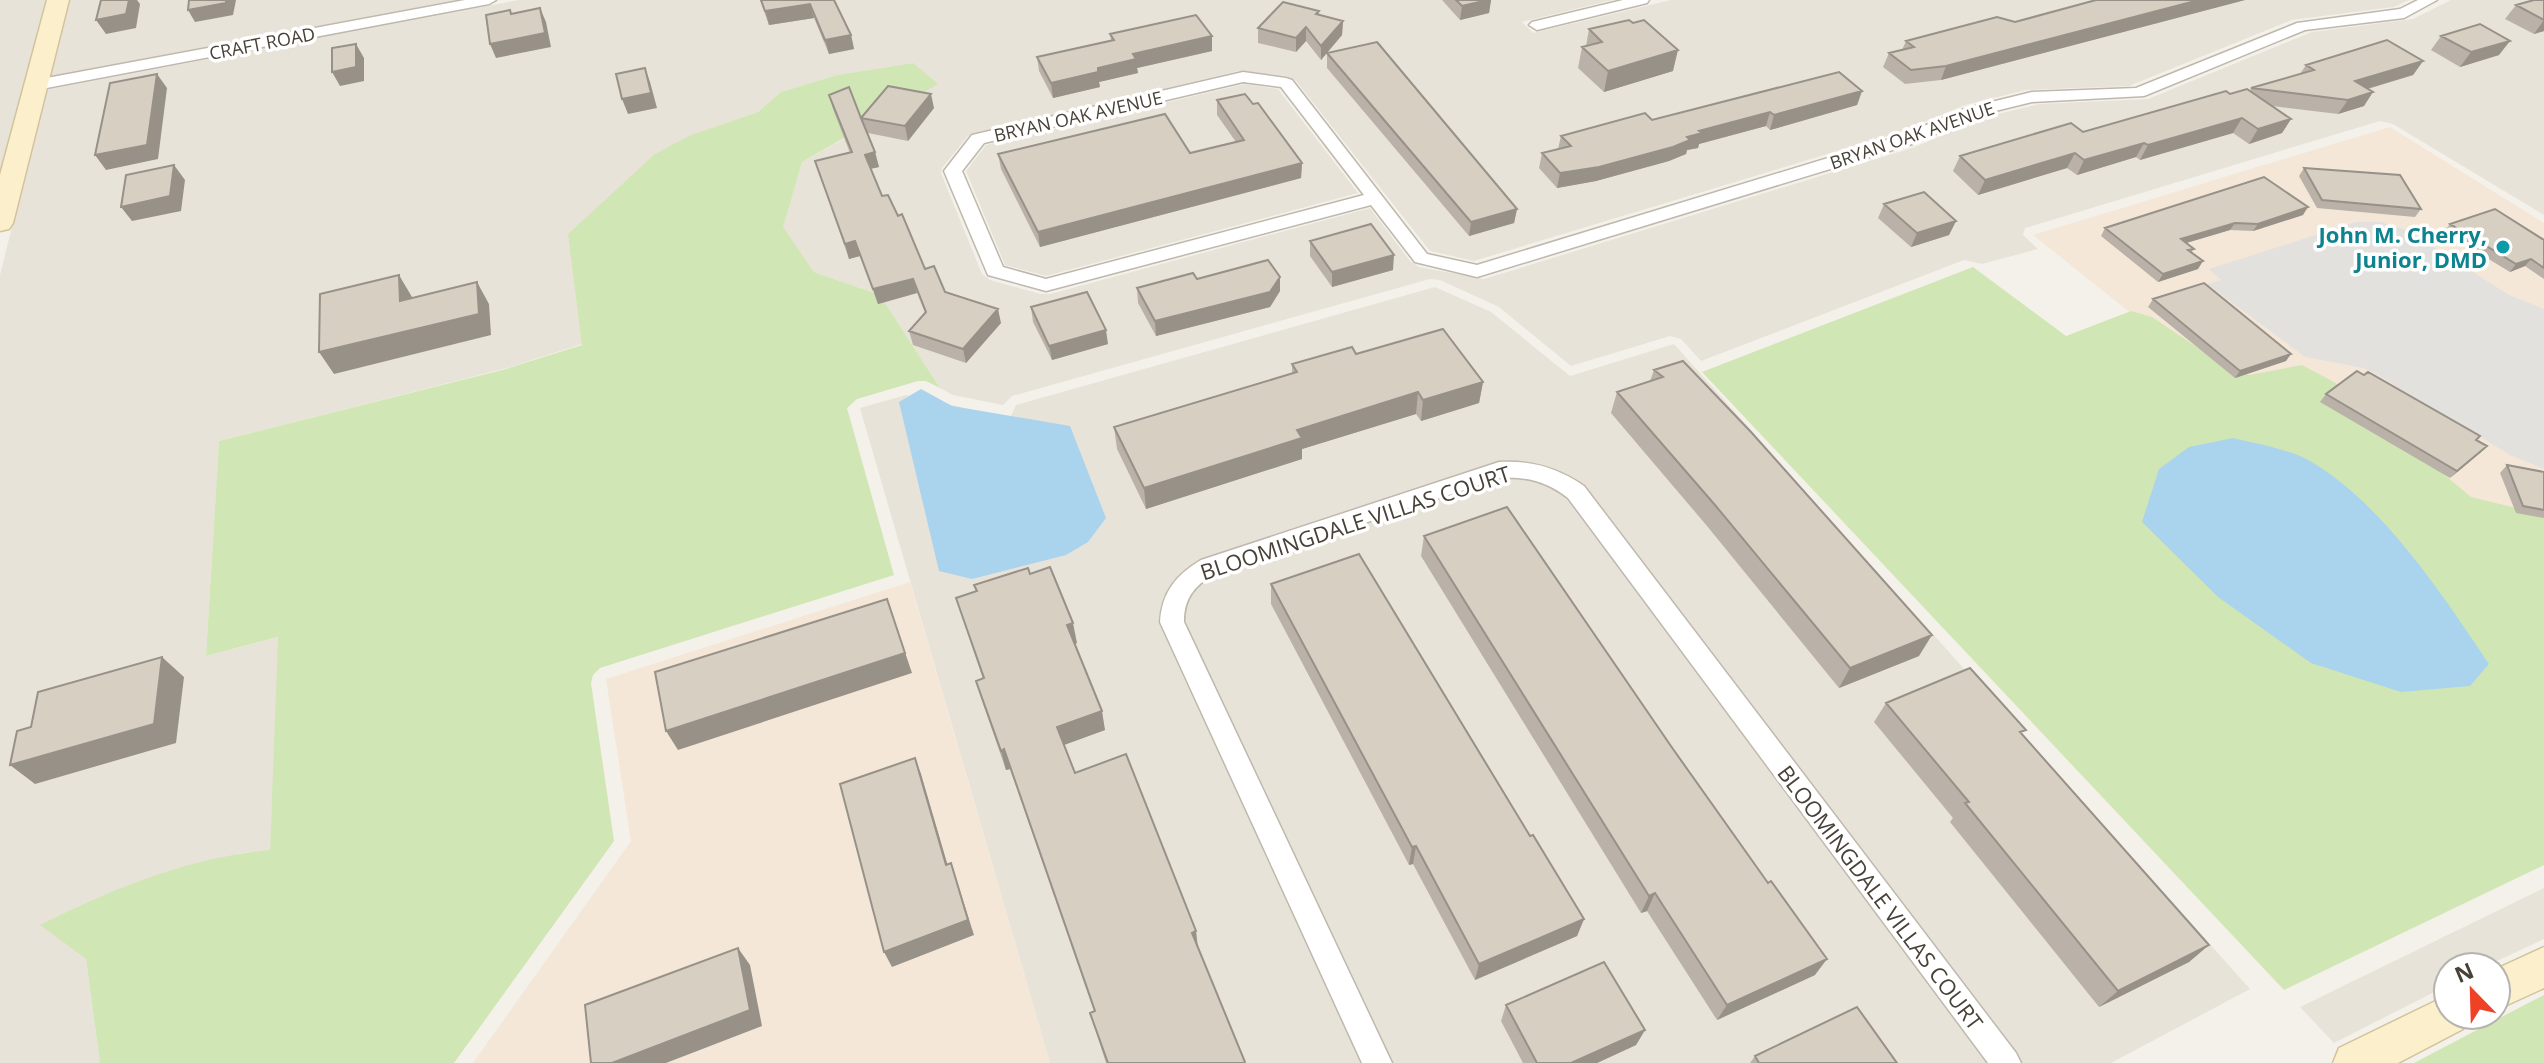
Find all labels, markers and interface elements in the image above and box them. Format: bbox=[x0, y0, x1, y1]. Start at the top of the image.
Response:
street label: CRAFT ROAD bbox=[207, 21, 317, 65]
street label: BRYAN OAK AVENUE bbox=[991, 85, 1165, 147]
street label: BRYAN OAK AVENUE bbox=[1827, 96, 1997, 174]
place label: John M. Cherry, Junior, DMD bbox=[2316, 219, 2487, 274]
marker: John M. Cherry, Junior, DMD bbox=[2494, 238, 2512, 256]
street label: BLOOMINGDALE VILLAS COURT bbox=[1196, 458, 1514, 586]
street label: BLOOMINGDALE VILLAS COURT bbox=[1771, 758, 1991, 1036]
north arrow bbox=[2432, 951, 2512, 1031]
text: N bbox=[2450, 954, 2478, 989]

